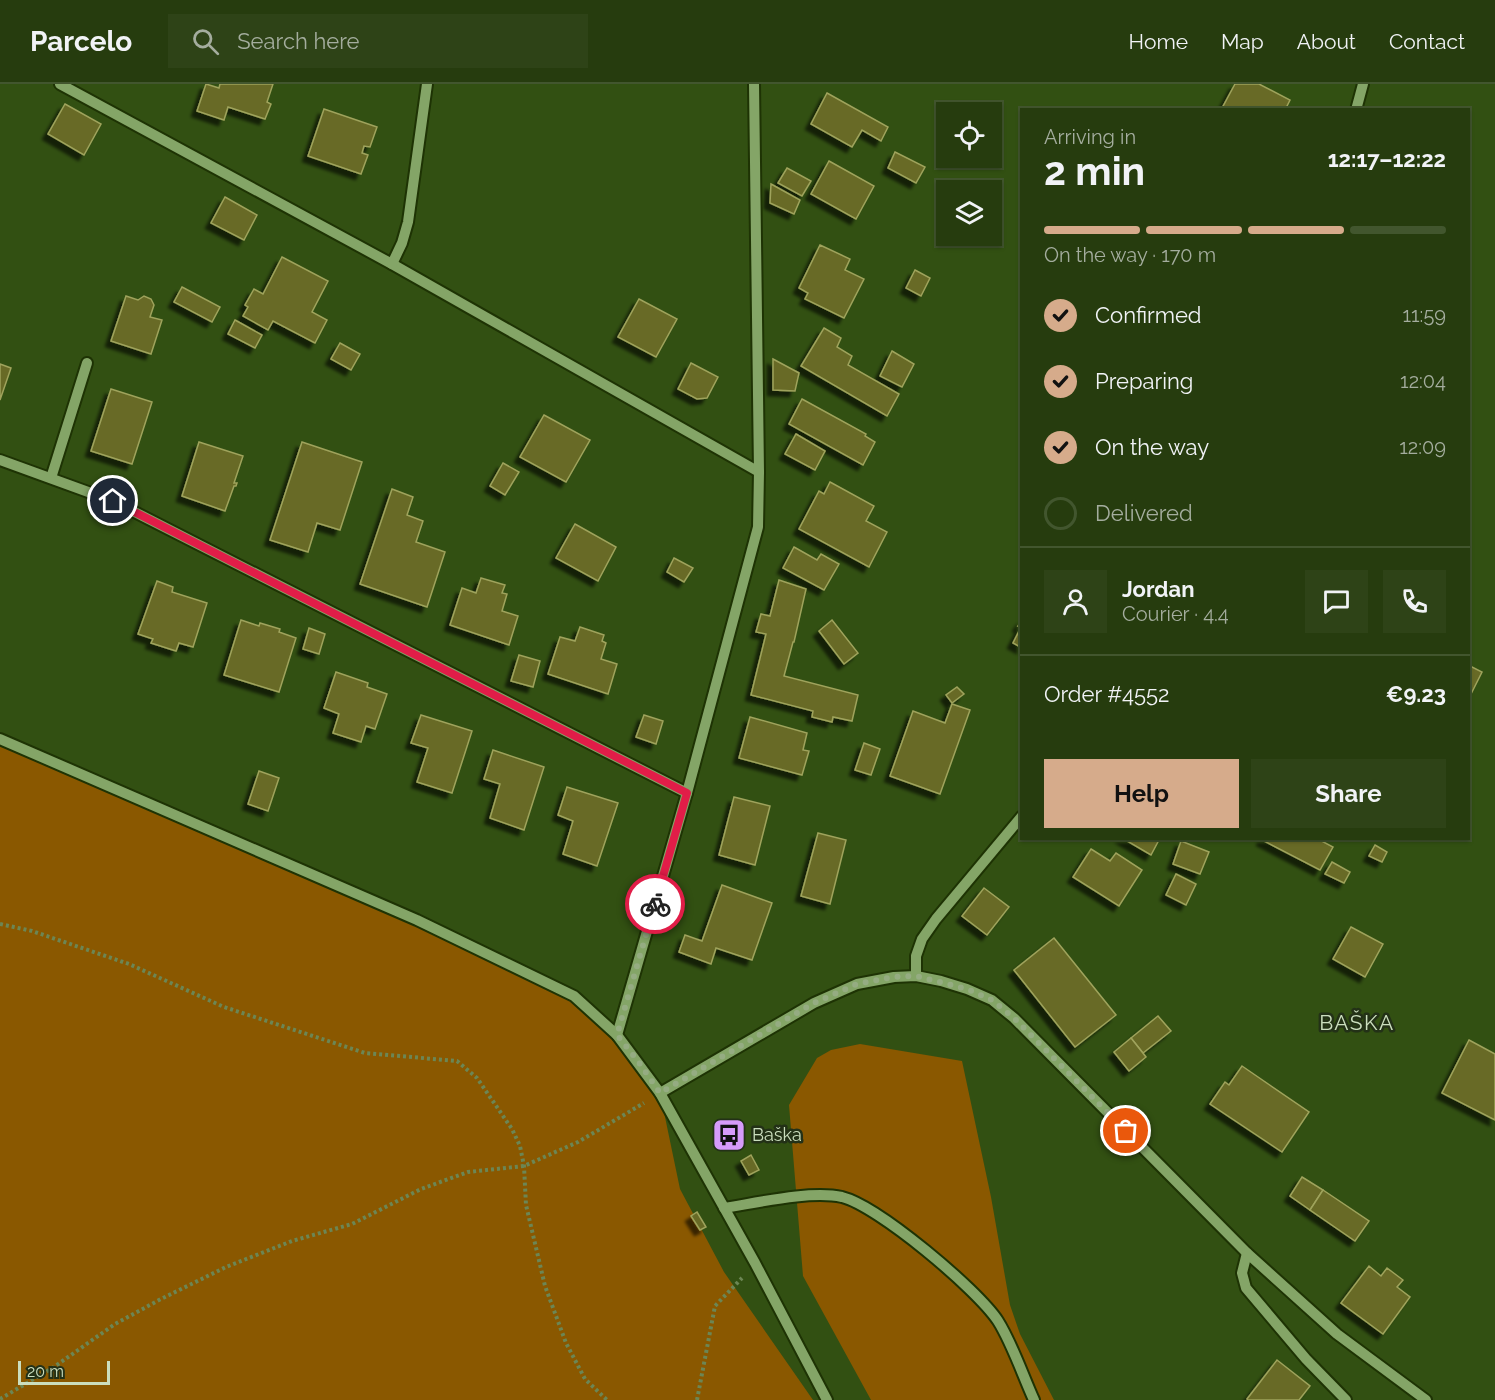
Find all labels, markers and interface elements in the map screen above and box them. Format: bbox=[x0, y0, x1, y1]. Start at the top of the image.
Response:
search box bbox=[168, 14, 588, 68]
text: Parcelo bbox=[30, 25, 132, 58]
icon: search bbox=[189, 25, 222, 58]
text: Search here bbox=[237, 28, 359, 54]
text: Home bbox=[1129, 29, 1188, 54]
text: Map bbox=[1221, 29, 1264, 54]
text: About bbox=[1297, 29, 1356, 54]
text: Contact bbox=[1389, 29, 1465, 54]
map controls bbox=[936, 102, 1002, 246]
button: locate bbox=[936, 102, 1002, 168]
text: Arriving in bbox=[1044, 125, 1136, 149]
text: 12:17–12:22 bbox=[1328, 146, 1446, 172]
text: 2 min bbox=[1044, 148, 1145, 194]
button: layers bbox=[936, 180, 1002, 246]
text: On the way · 170 m bbox=[1044, 243, 1216, 267]
icon: check bbox=[1044, 299, 1077, 332]
text: Confirmed bbox=[1095, 302, 1202, 328]
text: 11:59 bbox=[1403, 303, 1446, 327]
icon: check bbox=[1044, 365, 1077, 398]
text: Preparing bbox=[1095, 368, 1193, 394]
text: 12:04 bbox=[1400, 369, 1446, 393]
icon: check bbox=[1044, 431, 1077, 464]
text: On the way bbox=[1095, 434, 1209, 460]
text: 12:09 bbox=[1399, 435, 1446, 459]
pin bbox=[87, 475, 138, 526]
icon: home bbox=[96, 484, 129, 517]
text: Delivered bbox=[1095, 500, 1193, 526]
button: person bbox=[1044, 570, 1107, 633]
button: chat bbox=[1305, 570, 1368, 633]
button: phone bbox=[1383, 570, 1446, 633]
text: Jordan bbox=[1122, 576, 1194, 602]
text: Courier · 4.4 bbox=[1122, 602, 1229, 626]
text: Order #4552 bbox=[1044, 681, 1169, 707]
text: €9.23 bbox=[1386, 681, 1446, 707]
button: Help bbox=[1044, 759, 1239, 828]
button: Share bbox=[1251, 759, 1446, 828]
courier bbox=[625, 874, 685, 934]
icon: bike bbox=[639, 888, 672, 921]
district label: BAŠKA bbox=[1319, 1010, 1395, 1035]
pin bbox=[1100, 1105, 1151, 1156]
icon: bag bbox=[1109, 1114, 1142, 1147]
bus stop icon: Baška bbox=[711, 1117, 747, 1153]
place label: Baška bbox=[752, 1124, 802, 1145]
scale bar bbox=[18, 1358, 110, 1386]
text: 20 m bbox=[27, 1362, 64, 1381]

